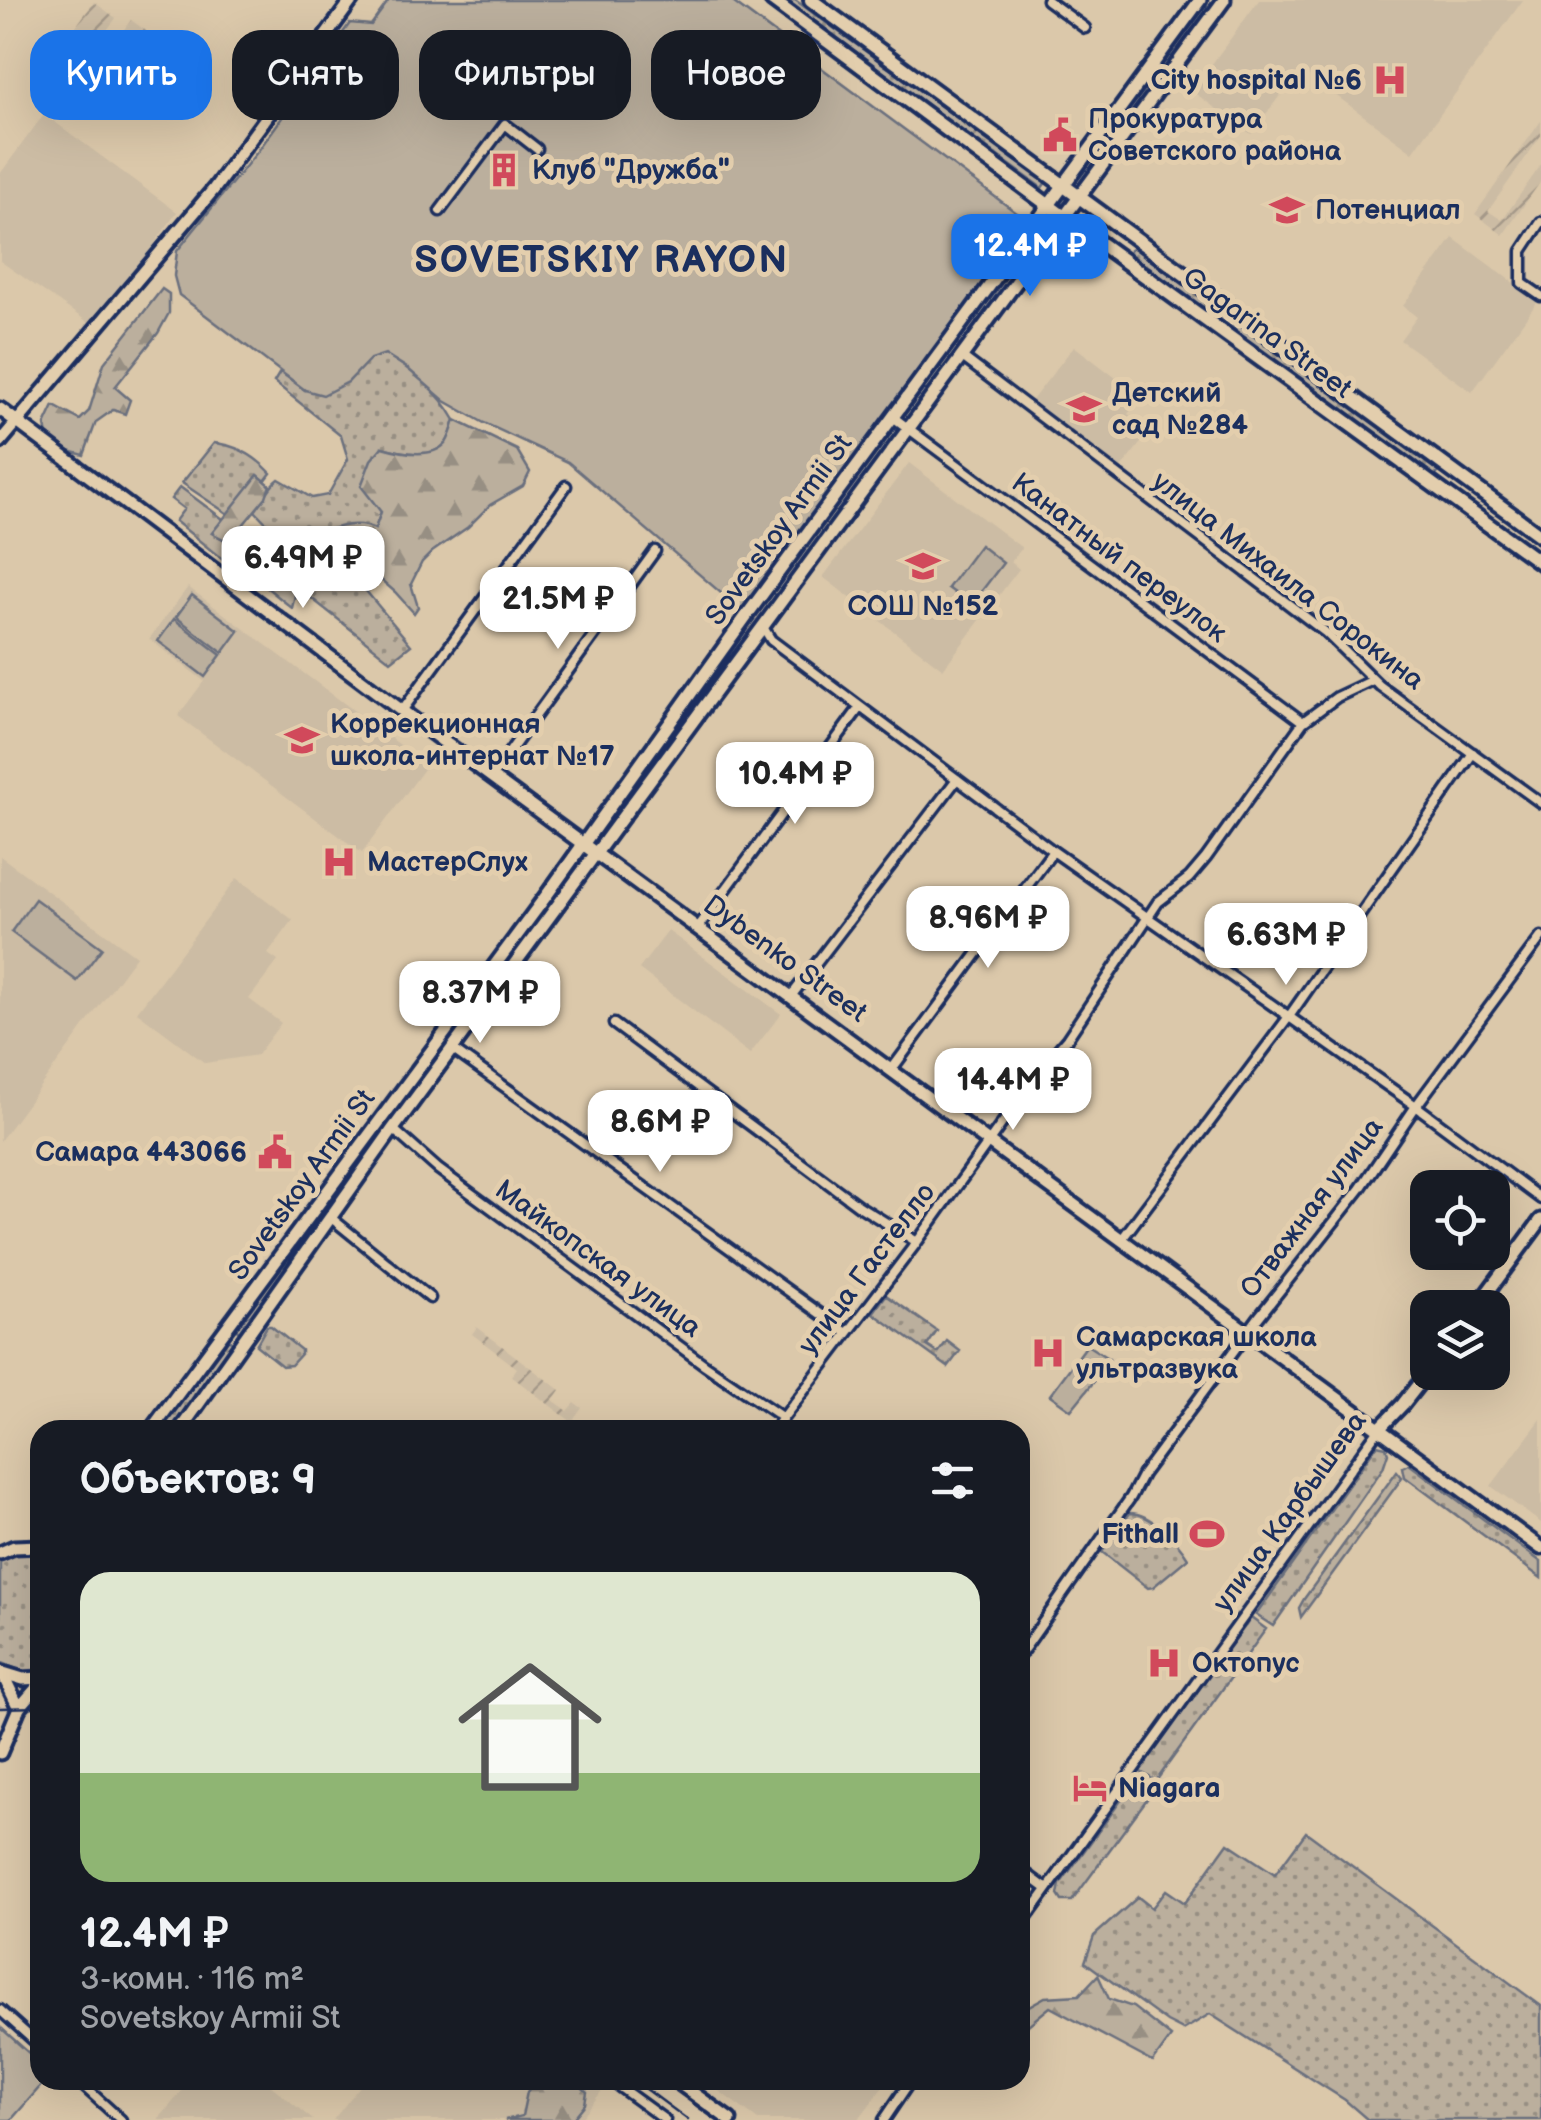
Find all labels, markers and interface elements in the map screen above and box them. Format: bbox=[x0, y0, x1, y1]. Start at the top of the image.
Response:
chip: Купить bbox=[30, 30, 212, 120]
chip: Снять bbox=[232, 30, 399, 120]
chip: Фильтры bbox=[419, 30, 631, 120]
chip: Новое bbox=[651, 30, 821, 120]
hospital icon: City hospital №6 bbox=[1371, 61, 1409, 99]
place label: City hospital №6 bbox=[1151, 64, 1362, 97]
place label: Прокуратура Советского района bbox=[1088, 103, 1342, 168]
public building icon: Прокуратура Советского района bbox=[1041, 116, 1079, 154]
building icon: Клуб "Дружба" bbox=[485, 151, 523, 189]
place label: Клуб "Дружба" bbox=[532, 154, 730, 187]
school or university icon: Потенциал bbox=[1268, 191, 1306, 229]
place label: Потенциал bbox=[1315, 194, 1461, 227]
pin: 12.4M ₽ bbox=[938, 214, 1122, 299]
text: 12.4M ₽ bbox=[973, 227, 1087, 266]
district label: SOVETSKIY RAYON bbox=[415, 238, 789, 283]
street label: Gagarina Street bbox=[1176, 261, 1358, 406]
place label: Детский сад №284 bbox=[1112, 377, 1248, 442]
school or university icon: Детский сад №284 bbox=[1065, 390, 1103, 428]
street label: Sovetskoy Armii St bbox=[699, 428, 860, 632]
street label: улица Михаила Сорокина bbox=[1146, 465, 1431, 698]
street label: Канатный переулок bbox=[1005, 466, 1233, 650]
pin: 6.49M ₽ bbox=[211, 526, 395, 611]
text: 6.49M ₽ bbox=[244, 539, 362, 578]
school or university icon: СОШ №152 bbox=[904, 547, 942, 585]
pin: 21.5M ₽ bbox=[466, 567, 650, 652]
text: 21.5M ₽ bbox=[502, 580, 614, 619]
place label: СОШ №152 bbox=[848, 590, 999, 623]
place label: Коррекционная школа-интернат №17 bbox=[330, 708, 615, 773]
school or university icon: Коррекционная школа-интернат №17 bbox=[283, 721, 321, 759]
pin: 10.4M ₽ bbox=[703, 742, 887, 827]
text: 10.4M ₽ bbox=[738, 755, 852, 794]
hospital icon: МастерСлух bbox=[320, 843, 358, 881]
place label: МастерСлух bbox=[367, 846, 528, 879]
pin: 8.96M ₽ bbox=[896, 886, 1080, 971]
street label: Dybenko Street bbox=[697, 889, 874, 1030]
text: 8.96M ₽ bbox=[928, 899, 1048, 938]
pin: 6.63M ₽ bbox=[1194, 903, 1378, 988]
text: 6.63M ₽ bbox=[1226, 916, 1346, 955]
pin: 8.37M ₽ bbox=[388, 961, 572, 1046]
text: 8.37M ₽ bbox=[421, 974, 539, 1013]
pin: 14.4M ₽ bbox=[921, 1048, 1105, 1133]
text: 14.4M ₽ bbox=[956, 1061, 1070, 1100]
street label: Sovetskoy Armii St bbox=[222, 1083, 383, 1287]
pin: 8.6M ₽ bbox=[579, 1090, 741, 1175]
text: 8.6M ₽ bbox=[610, 1103, 710, 1142]
street label: Отважная улица bbox=[1234, 1111, 1391, 1305]
public building icon: Самара 443066 bbox=[256, 1133, 294, 1171]
place label: Самара 443066 bbox=[35, 1136, 247, 1169]
map controls bbox=[1410, 1170, 1510, 1390]
button: locate bbox=[1410, 1170, 1510, 1270]
street label: Майкопская улица bbox=[489, 1173, 708, 1345]
street label: улица Гастелло bbox=[792, 1177, 942, 1361]
button: layers bbox=[1410, 1290, 1510, 1390]
place label: Самарская школа ультразвука bbox=[1076, 1321, 1317, 1386]
hospital icon: Самарская школа ультразвука bbox=[1029, 1334, 1067, 1372]
street label: улица Карбышева bbox=[1206, 1405, 1374, 1618]
icon: filters bbox=[925, 1453, 980, 1508]
text: Объектов: 9 bbox=[80, 1455, 316, 1506]
sports icon: Fithall bbox=[1188, 1515, 1226, 1553]
place label: Fithall bbox=[1101, 1518, 1179, 1551]
icon: home bbox=[440, 1637, 620, 1817]
hospital icon: Октопус bbox=[1145, 1644, 1183, 1682]
place label: Октопус bbox=[1192, 1647, 1300, 1680]
hotel icon: Niagara bbox=[1071, 1769, 1109, 1807]
place label: Niagara bbox=[1118, 1772, 1220, 1805]
text: 12.4M ₽ bbox=[80, 1909, 229, 1960]
text: 3-комн. · 116 m² bbox=[80, 1960, 304, 1999]
text: Sovetskoy Armii St bbox=[80, 1999, 340, 2038]

